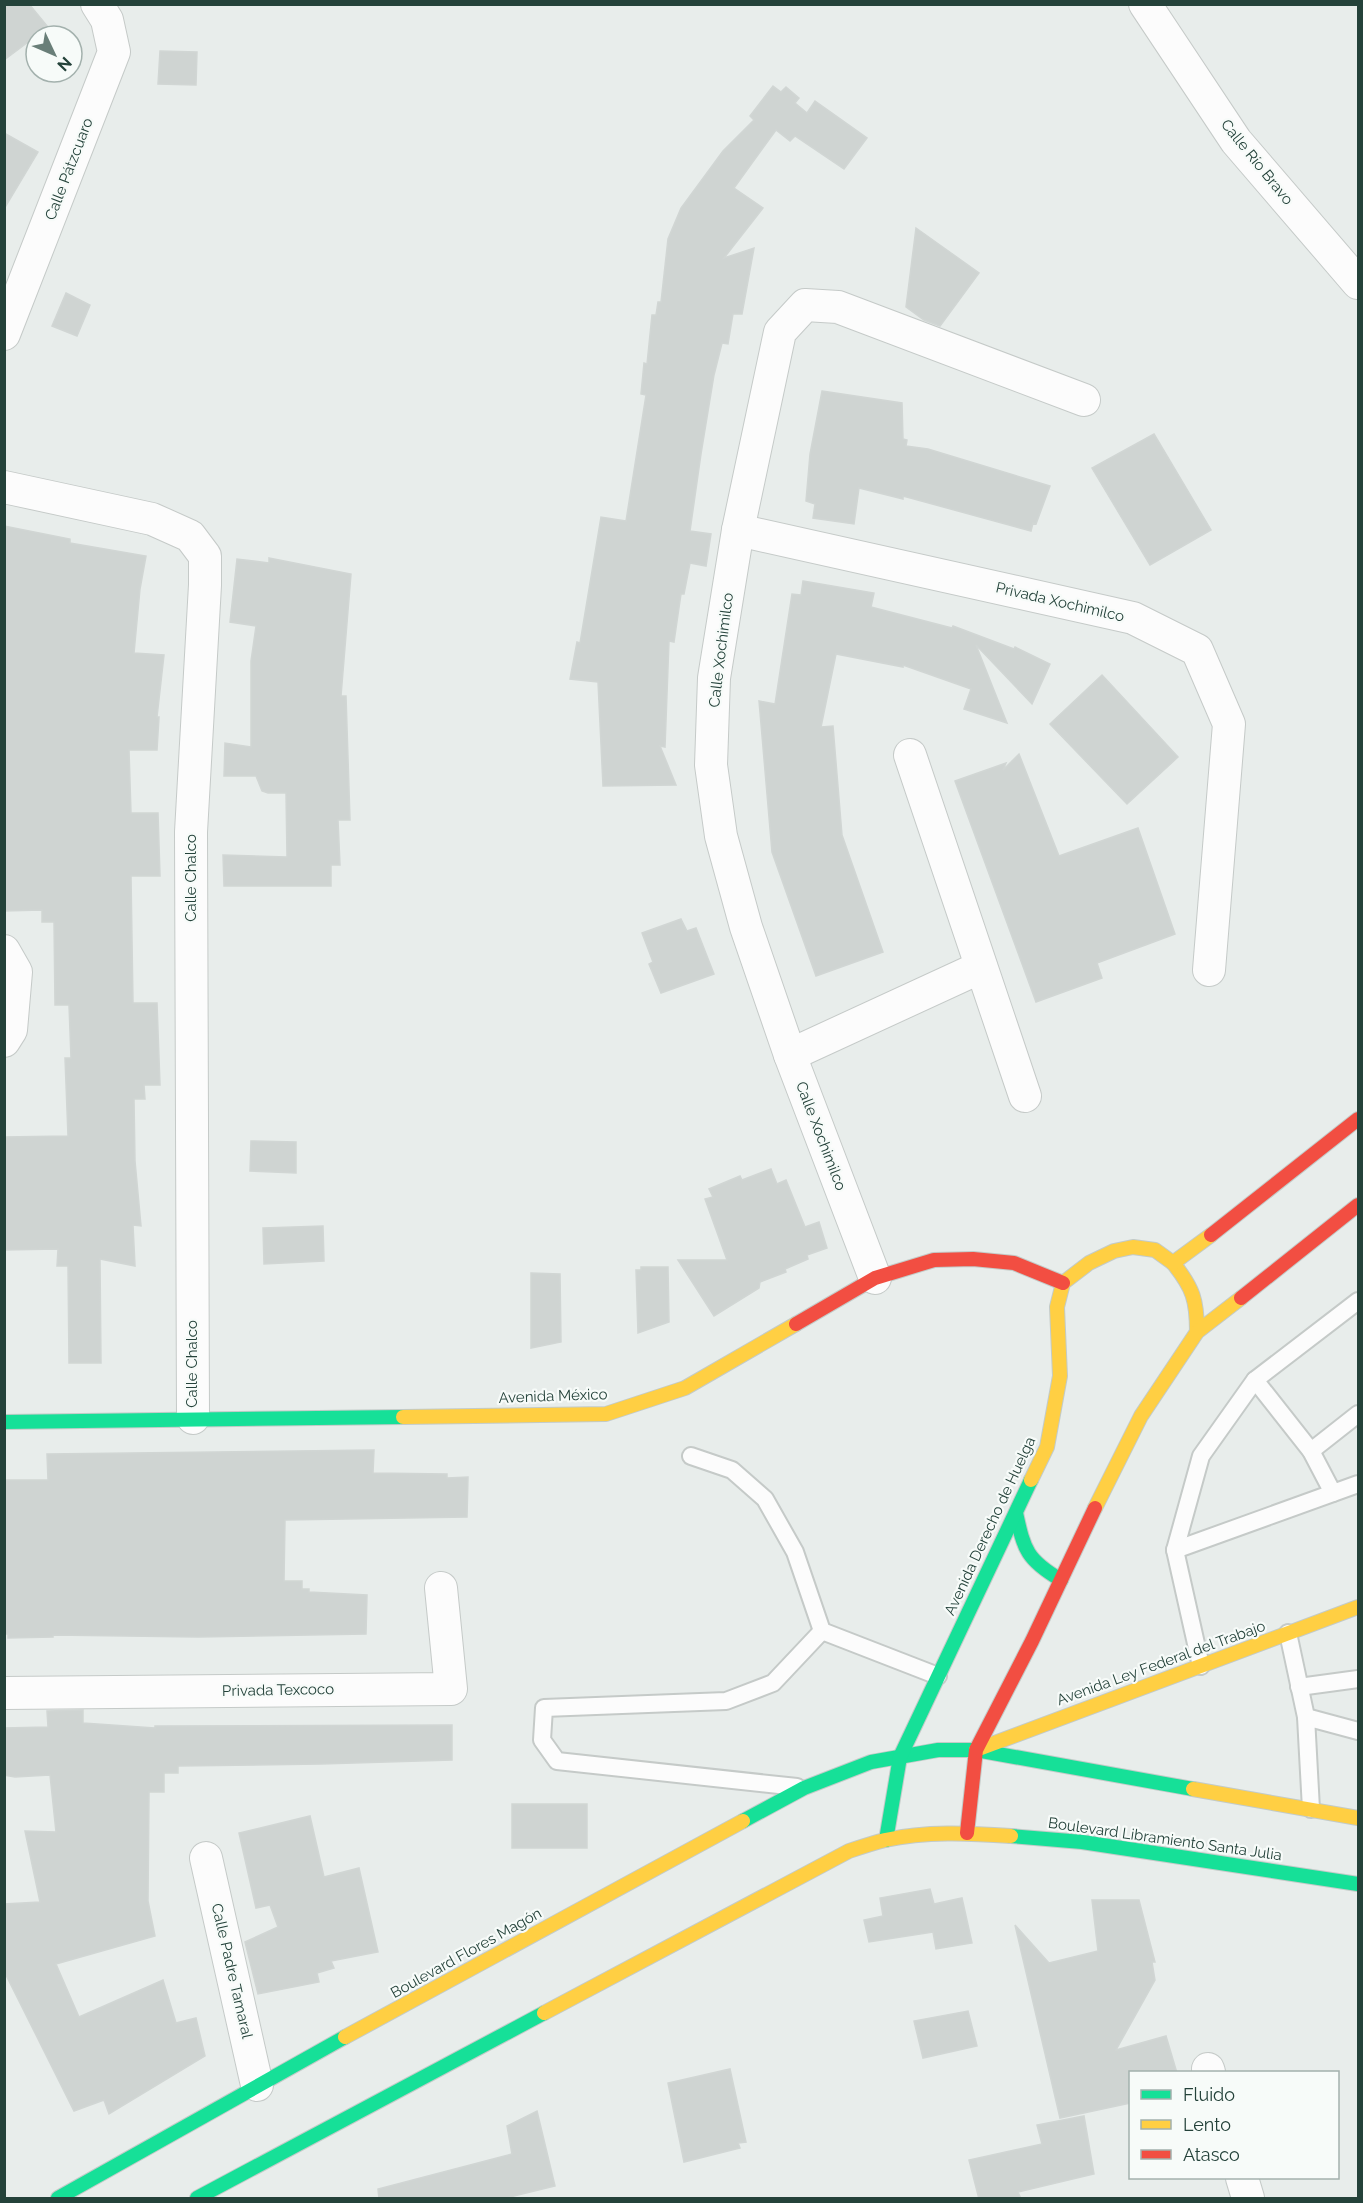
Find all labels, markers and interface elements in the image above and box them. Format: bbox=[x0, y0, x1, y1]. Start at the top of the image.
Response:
north arrow bbox=[24, 24, 84, 84]
text: N bbox=[53, 53, 76, 75]
street label: Calle Pátzcuaro bbox=[41, 115, 97, 223]
street label: Calle Río Bravo bbox=[1217, 116, 1297, 208]
street label: Privada Xochimilco bbox=[994, 578, 1126, 626]
street label: Calle Xochimilco bbox=[705, 592, 737, 708]
street label: Calle Chalco bbox=[182, 834, 200, 922]
street label: Calle Xochimilco bbox=[792, 1079, 850, 1193]
street label: Calle Chalco bbox=[183, 1320, 201, 1408]
street label: Avenida México bbox=[498, 1385, 608, 1407]
street label: Avenida Derecho de Huelga bbox=[941, 1434, 1039, 1618]
street label: Avenida Ley Federal del Trabajo bbox=[1054, 1617, 1268, 1709]
street label: Privada Texcoco bbox=[222, 1680, 334, 1700]
street label: Boulevard Libramiento Santa Julia bbox=[1047, 1814, 1283, 1864]
street label: Calle Padre Tamaral bbox=[208, 1902, 257, 2041]
street label: Boulevard Flores Magón bbox=[387, 1904, 545, 2002]
legend bbox=[1129, 2071, 1339, 2179]
text: Fluido bbox=[1183, 2084, 1235, 2105]
text: Lento bbox=[1183, 2114, 1231, 2135]
text: Atasco bbox=[1183, 2144, 1240, 2165]

